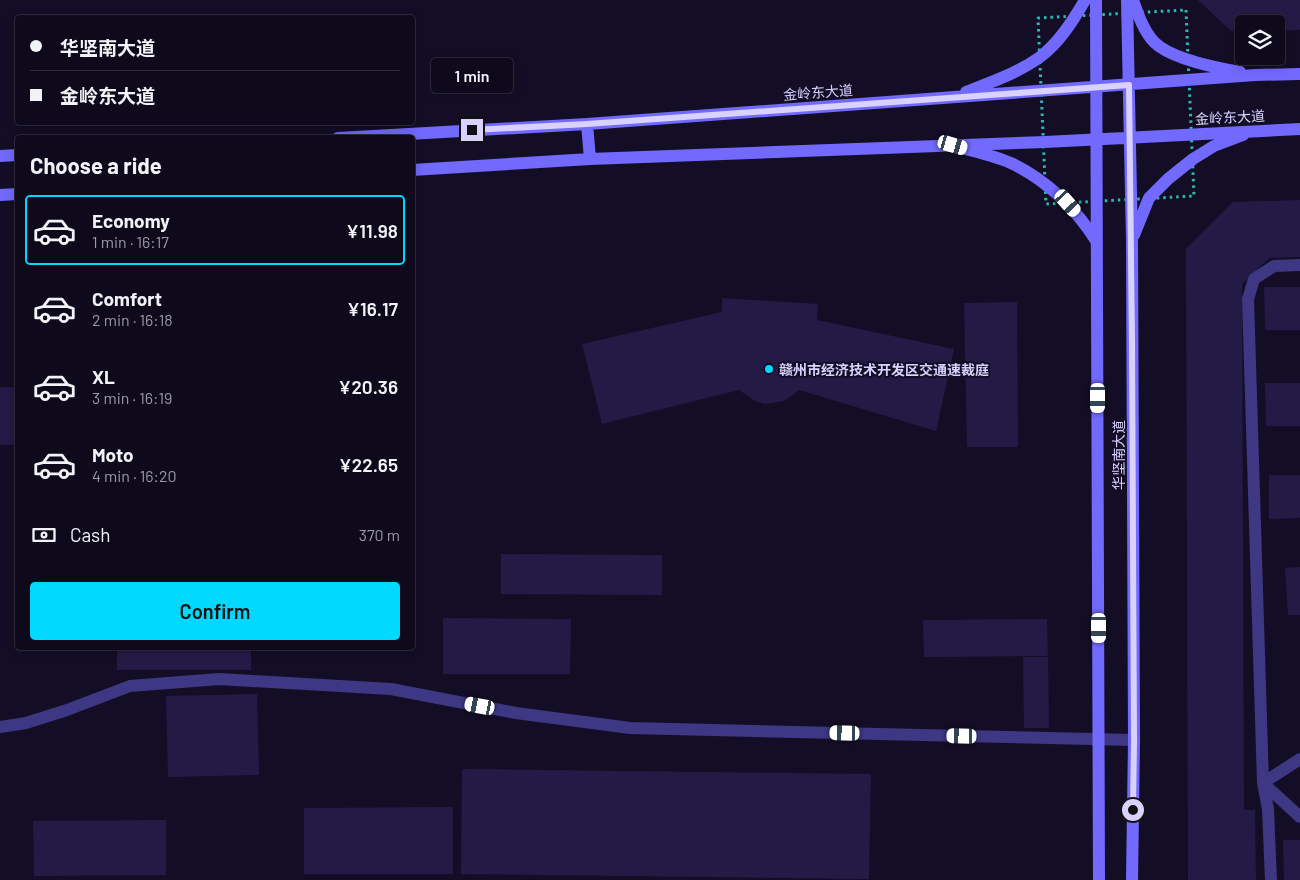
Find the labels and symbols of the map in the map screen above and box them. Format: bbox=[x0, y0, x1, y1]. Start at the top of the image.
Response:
callout: 1 min bbox=[431, 58, 513, 92]
street label: 金岭东大道 bbox=[782, 81, 854, 103]
street label: 金岭东大道 bbox=[1195, 107, 1265, 127]
route end bbox=[461, 119, 483, 141]
car bbox=[936, 134, 969, 156]
car bbox=[1052, 187, 1083, 219]
place label: 赣州市经济技术开发区交通速裁庭 bbox=[779, 361, 989, 378]
marker: 赣州市经济技术开发区交通速裁庭 bbox=[763, 363, 775, 375]
car bbox=[1090, 383, 1105, 413]
street label: 华坚南大道 bbox=[1110, 420, 1127, 490]
car bbox=[1091, 613, 1106, 643]
car bbox=[463, 696, 496, 716]
car bbox=[829, 725, 860, 741]
car bbox=[946, 728, 977, 744]
route start bbox=[1122, 799, 1144, 821]

